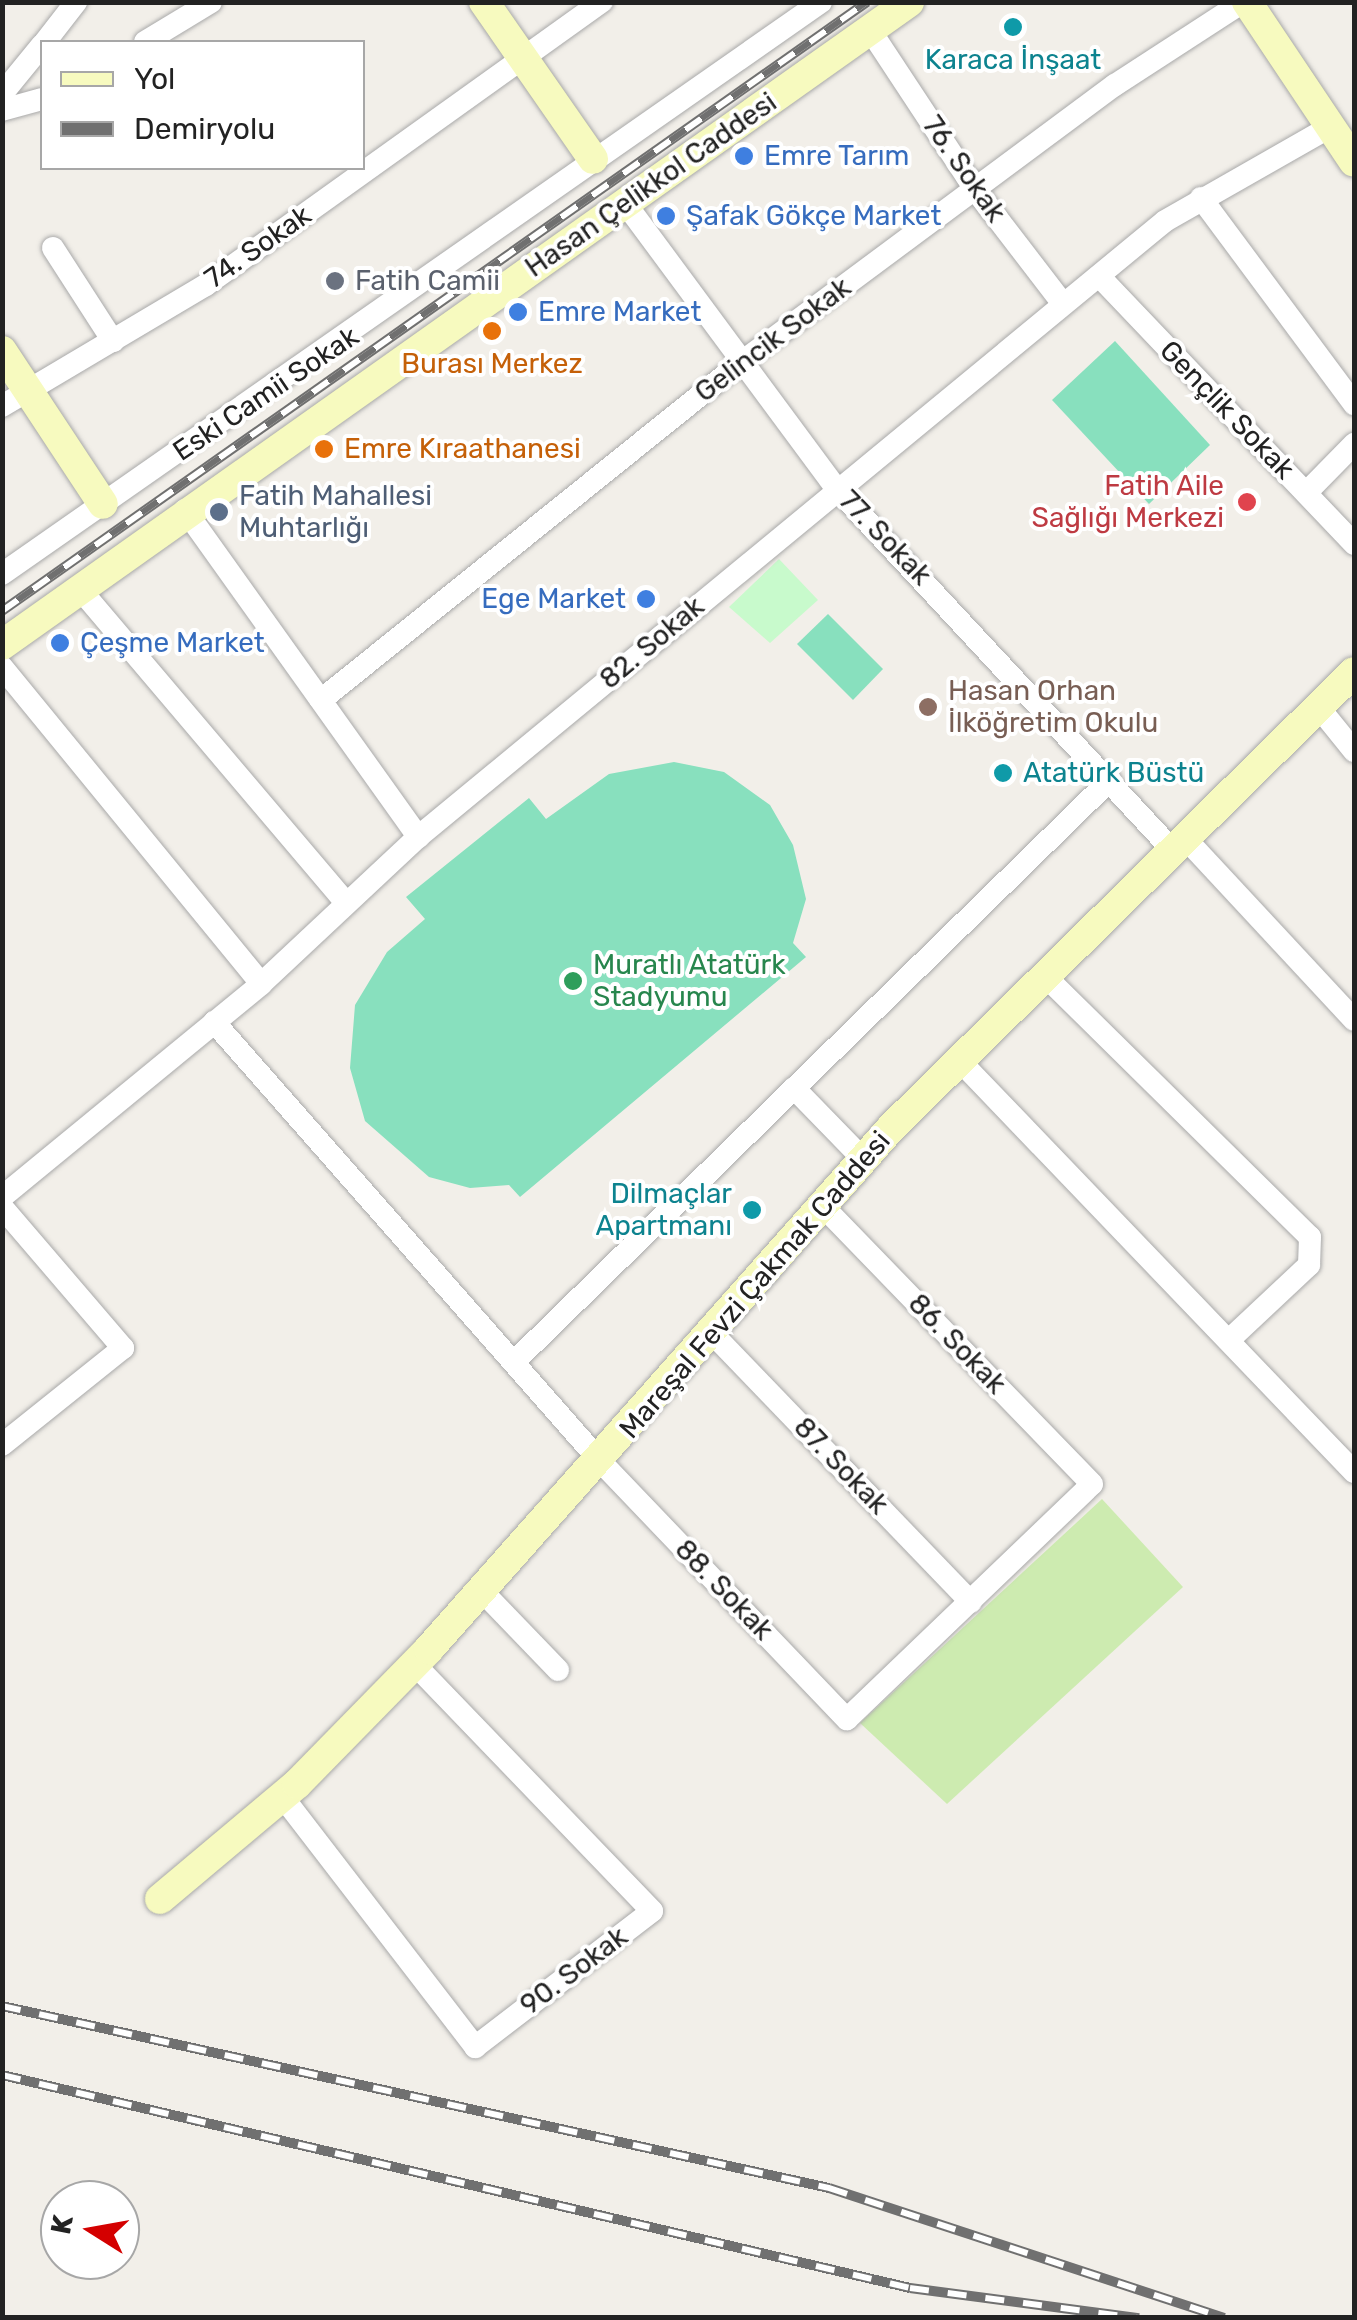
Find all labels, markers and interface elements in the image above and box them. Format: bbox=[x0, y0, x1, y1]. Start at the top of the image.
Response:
marker: Karaca İnşaat bbox=[1002, 16, 1024, 38]
legend bbox=[40, 40, 365, 170]
place label: Karaca İnşaat bbox=[925, 43, 1101, 77]
text: Yol bbox=[134, 61, 175, 97]
street label: Hasan Çelikkol Caddesi bbox=[519, 85, 783, 285]
street label: 76. Sokak bbox=[915, 109, 1013, 229]
text: Demiryolu bbox=[134, 111, 275, 147]
place label: Emre Tarım bbox=[764, 139, 910, 173]
marker: Emre Tarım bbox=[733, 145, 755, 167]
street label: 74. Sokak bbox=[198, 198, 318, 296]
place label: Şafak Gökçe Market bbox=[686, 199, 942, 233]
marker: Şafak Gökçe Market bbox=[655, 205, 677, 227]
place label: Fatih Camii bbox=[355, 264, 500, 298]
marker: Fatih Camii bbox=[324, 270, 346, 292]
street label: Gelincik Sokak bbox=[688, 270, 858, 410]
place label: Emre Market bbox=[538, 295, 701, 329]
marker: Emre Market bbox=[507, 301, 529, 323]
street label: Eski Camii Sokak bbox=[167, 320, 365, 468]
marker: Burası Merkez bbox=[481, 320, 503, 342]
street label: Gençlik Sokak bbox=[1153, 334, 1301, 486]
place label: Burası Merkez bbox=[401, 347, 583, 381]
place label: Emre Kıraathanesi bbox=[344, 432, 581, 466]
marker: Emre Kıraathanesi bbox=[313, 438, 335, 460]
place label: Fatih Aile Sağlığı Merkezi bbox=[1031, 469, 1224, 535]
place label: Fatih Mahallesi Muhtarlığı bbox=[239, 479, 432, 545]
street label: 77. Sokak bbox=[832, 484, 938, 592]
marker: Fatih Aile Sağlığı Merkezi bbox=[1234, 489, 1260, 515]
marker: Fatih Mahallesi Muhtarlığı bbox=[208, 501, 230, 523]
place label: Ege Market bbox=[481, 582, 626, 616]
marker: Ege Market bbox=[635, 588, 657, 610]
street label: 82. Sokak bbox=[593, 590, 711, 696]
place label: Çeşme Market bbox=[80, 626, 265, 660]
marker: Çeşme Market bbox=[49, 632, 71, 654]
place label: Hasan Orhan İlköğretim Okulu bbox=[948, 674, 1158, 740]
marker: Hasan Orhan İlköğretim Okulu bbox=[917, 696, 939, 718]
place label: Atatürk Büstü bbox=[1023, 756, 1205, 790]
marker: Atatürk Büstü bbox=[992, 762, 1014, 784]
place label: Muratlı Atatürk Stadyumu bbox=[593, 948, 786, 1014]
marker: Muratlı Atatürk Stadyumu bbox=[562, 970, 584, 992]
street label: Mareşal Fevzi Çakmak Caddesi bbox=[612, 1125, 898, 1445]
place label: Dilmaçlar Apartmanı bbox=[595, 1177, 732, 1243]
marker: Dilmaçlar Apartmanı bbox=[741, 1199, 763, 1221]
street label: 86. Sokak bbox=[901, 1287, 1013, 1401]
street label: 87. Sokak bbox=[787, 1411, 895, 1521]
street label: 88. Sokak bbox=[668, 1533, 780, 1647]
street label: 90. Sokak bbox=[514, 1920, 634, 2022]
north arrow bbox=[40, 2180, 140, 2280]
text: K bbox=[44, 2212, 80, 2237]

